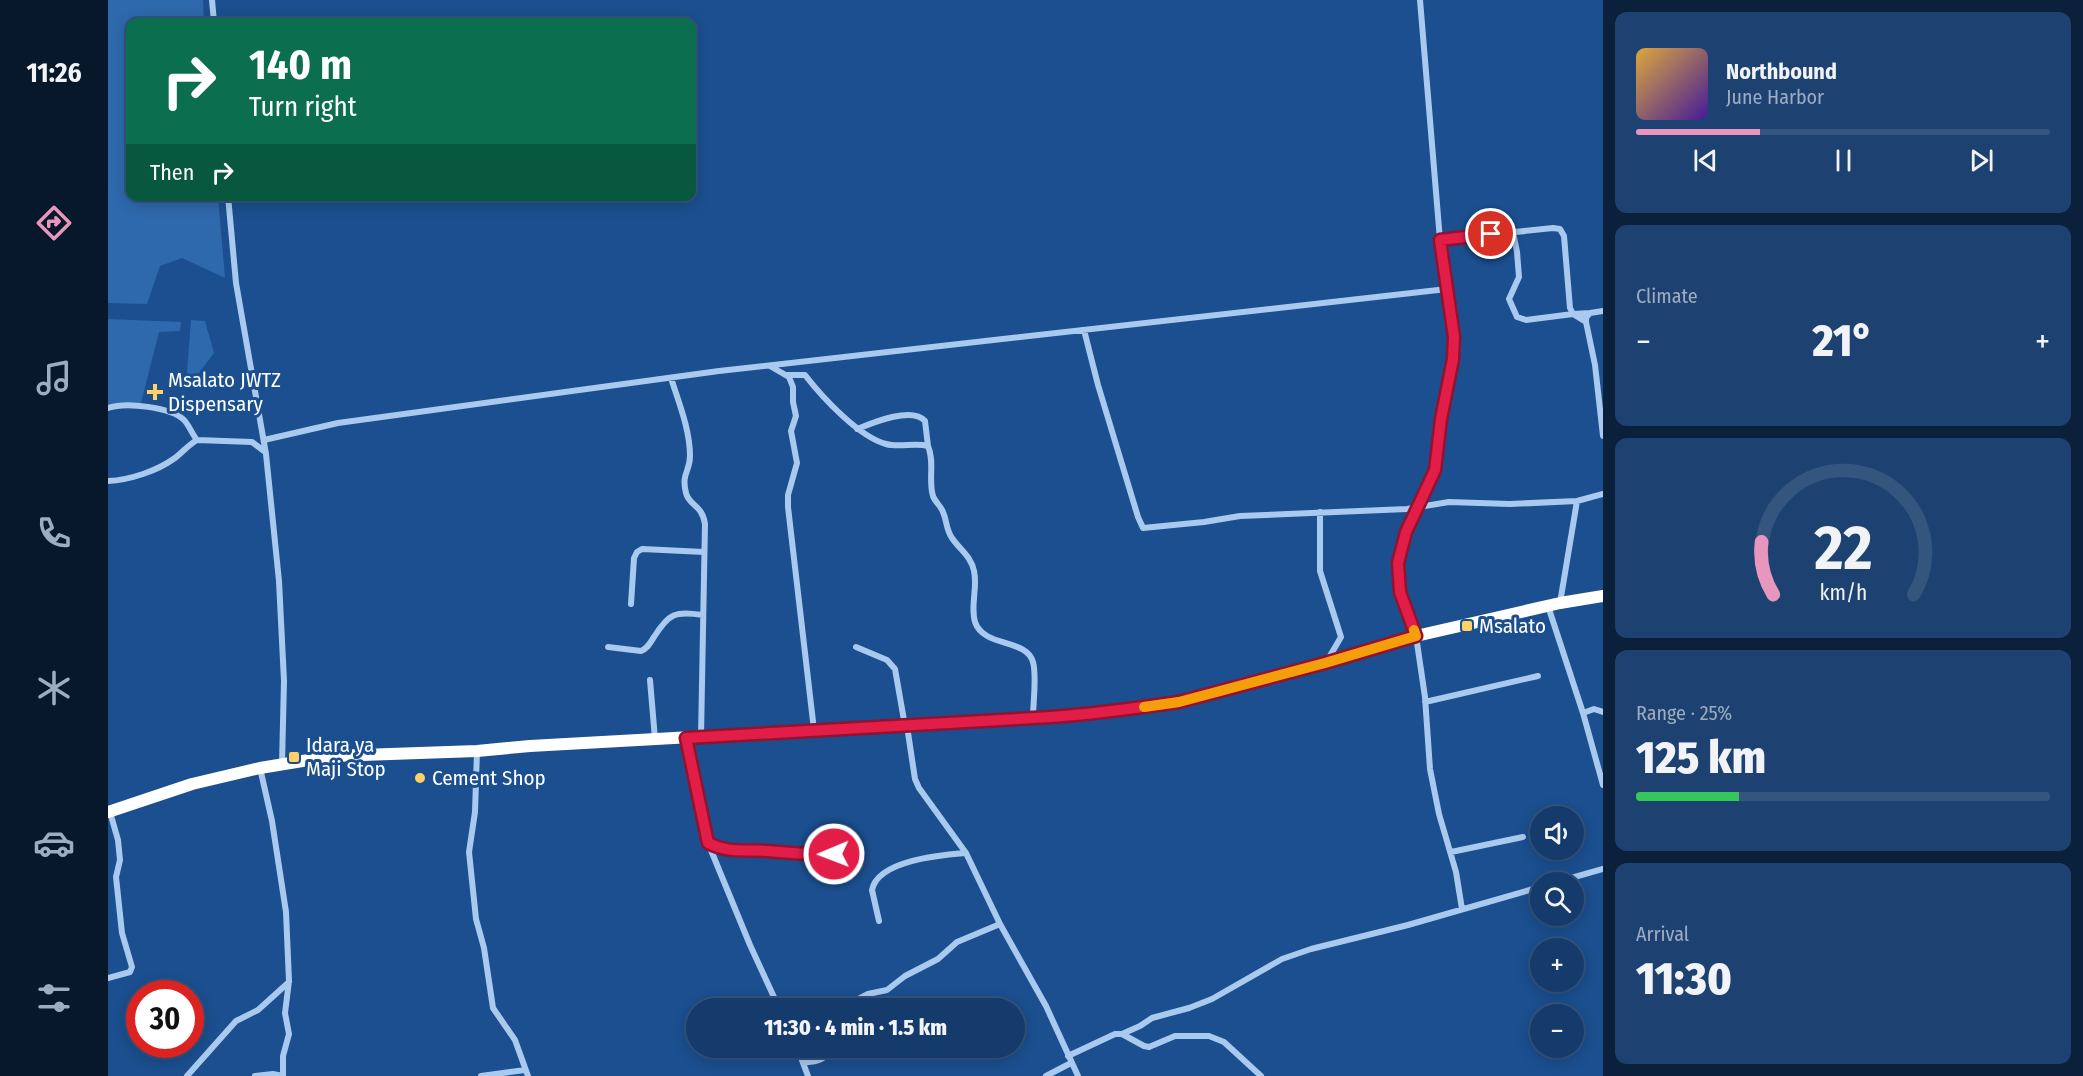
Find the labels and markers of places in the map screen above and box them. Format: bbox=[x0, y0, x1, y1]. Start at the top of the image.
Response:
pin bbox=[1465, 208, 1516, 259]
place label: Msalato JWTZ Dispensary bbox=[168, 367, 281, 417]
marker: Msalato JWTZ Dispensary bbox=[146, 383, 164, 401]
place label: Msalato bbox=[1479, 613, 1546, 639]
marker: Msalato bbox=[1460, 619, 1474, 633]
place label: Idara ya Maji Stop bbox=[306, 732, 386, 782]
marker: Idara ya Maji Stop bbox=[287, 750, 301, 764]
place label: Cement Shop bbox=[432, 765, 546, 791]
marker: Cement Shop bbox=[413, 771, 427, 785]

